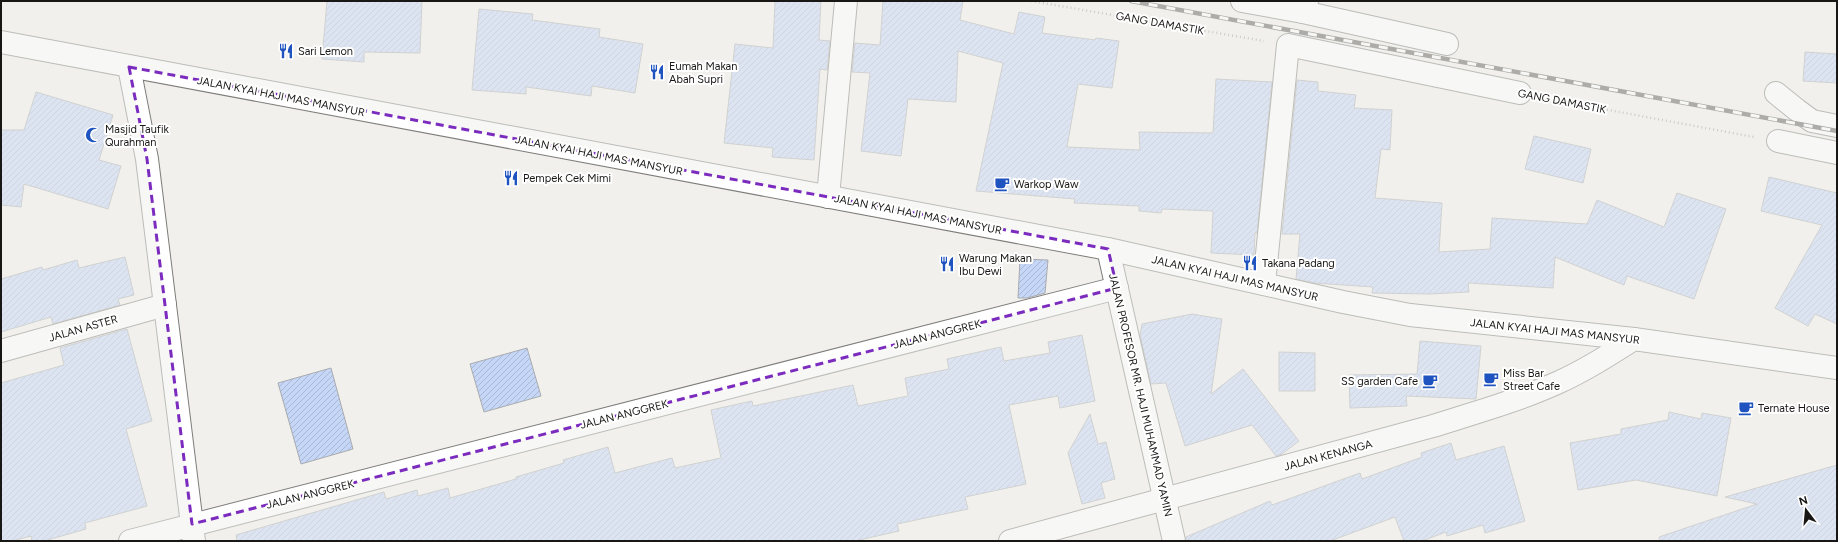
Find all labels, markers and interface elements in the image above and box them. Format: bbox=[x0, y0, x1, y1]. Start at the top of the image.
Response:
street label: GANG DAMASTIK bbox=[1115, 9, 1205, 38]
restaurant icon: Sari Lemon bbox=[277, 42, 295, 60]
place label: Sari Lemon bbox=[298, 45, 353, 58]
place label: Eumah Makan Abah Supri bbox=[669, 60, 737, 86]
restaurant icon: Eumah Makan Abah Supri bbox=[648, 63, 666, 81]
street label: JALAN KYAI HAJI MAS MANSYUR bbox=[196, 74, 366, 119]
street label: GANG DAMASTIK bbox=[1517, 87, 1607, 116]
place label: Masjid Taufik Qurahman bbox=[105, 123, 169, 149]
mosque icon: Masjid Taufik Qurahman bbox=[84, 126, 102, 144]
street label: JALAN KYAI HAJI MAS MANSYUR bbox=[514, 133, 684, 178]
restaurant icon: Pempek Cek Mimi bbox=[502, 169, 520, 187]
place label: Pempek Cek Mimi bbox=[523, 172, 611, 185]
cafe icon: Warkop Waw bbox=[993, 175, 1011, 193]
place label: Warkop Waw bbox=[1014, 178, 1079, 191]
street label: JALAN KYAI HAJI MAS MANSYUR bbox=[833, 192, 1003, 237]
place label: Warung Makan Ibu Dewi bbox=[959, 252, 1032, 278]
street label: JALAN KYAI HAJI MAS MANSYUR bbox=[1150, 253, 1320, 304]
restaurant icon: Takana Padang bbox=[1241, 254, 1259, 272]
restaurant icon: Warung Makan Ibu Dewi bbox=[938, 255, 956, 273]
place label: Takana Padang bbox=[1262, 257, 1335, 270]
street label: JALAN PROFESOR MR. HAJI MUHAMMAD YAMIN bbox=[1106, 272, 1175, 518]
street label: JALAN ASTER bbox=[47, 312, 119, 345]
street label: JALAN KYAI HAJI MAS MANSYUR bbox=[1469, 316, 1641, 347]
street label: JALAN ANGGREK bbox=[892, 317, 983, 352]
place label: Miss Bar Street Cafe bbox=[1503, 367, 1560, 393]
cafe icon: Miss Bar Street Cafe bbox=[1482, 370, 1500, 388]
cafe icon: SS garden Cafe bbox=[1421, 372, 1439, 390]
place label: SS garden Cafe bbox=[1341, 375, 1418, 388]
street label: JALAN ANGGREK bbox=[579, 397, 670, 432]
cafe icon: Ternate House bbox=[1737, 399, 1755, 417]
place label: Ternate House bbox=[1758, 402, 1830, 415]
street label: JALAN KENANGA bbox=[1283, 437, 1374, 474]
street label: JALAN ANGGREK bbox=[265, 477, 356, 512]
north arrow bbox=[1786, 490, 1826, 530]
text: N bbox=[1797, 493, 1809, 508]

